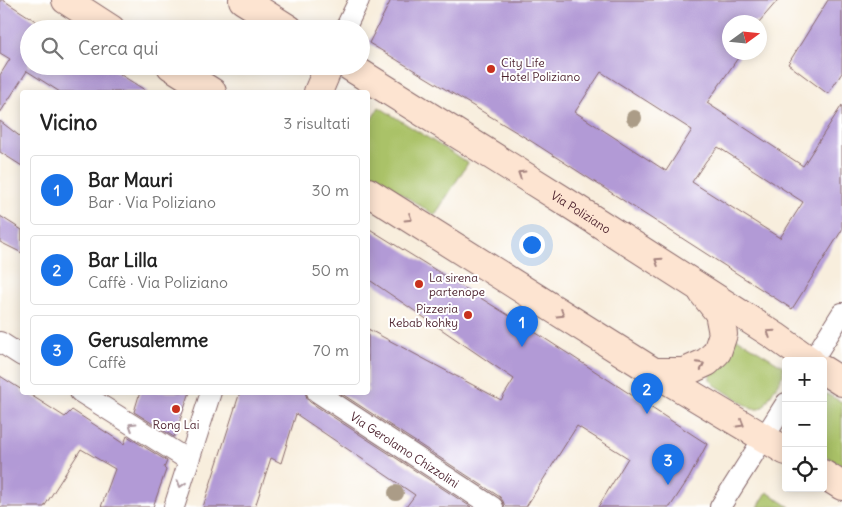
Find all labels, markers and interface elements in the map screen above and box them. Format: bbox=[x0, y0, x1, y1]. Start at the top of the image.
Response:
north arrow bbox=[722, 15, 767, 60]
search box bbox=[20, 20, 370, 75]
icon: search bbox=[38, 34, 66, 62]
text: Cerca qui bbox=[78, 36, 159, 60]
place label: City Life Hotel Poliziano bbox=[501, 55, 581, 84]
marker: City Life Hotel Poliziano bbox=[485, 63, 497, 75]
text: Vicino bbox=[40, 109, 97, 136]
text: 3 risultati bbox=[283, 113, 350, 133]
text: Bar Mauri bbox=[88, 168, 173, 192]
one-way arrow bbox=[517, 170, 526, 180]
text: 1 bbox=[54, 180, 60, 200]
text: 30 m bbox=[312, 180, 349, 200]
street label: Via Poliziano bbox=[548, 187, 614, 236]
text: Bar · Via Poliziano bbox=[88, 192, 216, 212]
one-way arrow bbox=[403, 211, 412, 221]
your location bbox=[519, 232, 545, 258]
text: Bar Lilla bbox=[88, 248, 158, 272]
one-way arrow bbox=[654, 258, 663, 267]
text: 2 bbox=[53, 260, 61, 280]
text: 50 m bbox=[311, 260, 349, 280]
place label: La sirena partenope bbox=[429, 270, 485, 299]
text: Caffè · Via Poliziano bbox=[88, 272, 228, 292]
marker: La sirena partenope bbox=[413, 278, 425, 290]
place label: Pizzeria Kebab kohky bbox=[389, 301, 458, 330]
pin: 1 bbox=[506, 306, 538, 347]
one-way arrow bbox=[556, 307, 565, 317]
marker: Pizzeria Kebab kohky bbox=[462, 309, 474, 321]
text: Gerusalemme bbox=[88, 328, 208, 352]
one-way arrow bbox=[766, 330, 776, 339]
text: 3 bbox=[52, 340, 62, 360]
text: 70 m bbox=[313, 340, 349, 360]
text: Caffè bbox=[88, 352, 126, 372]
map controls bbox=[782, 357, 827, 492]
button: + bbox=[782, 357, 827, 402]
one-way arrow bbox=[695, 361, 704, 371]
pin: 2 bbox=[631, 373, 663, 414]
button: − bbox=[782, 402, 827, 447]
marker: Rong Lai bbox=[170, 403, 182, 415]
street label: Via Gerolamo Chizzolini bbox=[348, 408, 462, 490]
place label: Rong Lai bbox=[153, 417, 199, 432]
one-way arrow bbox=[735, 417, 744, 427]
one-way arrow bbox=[128, 422, 137, 432]
pin: 3 bbox=[652, 444, 684, 485]
button: locate bbox=[782, 447, 827, 492]
one-way arrow bbox=[177, 479, 187, 487]

